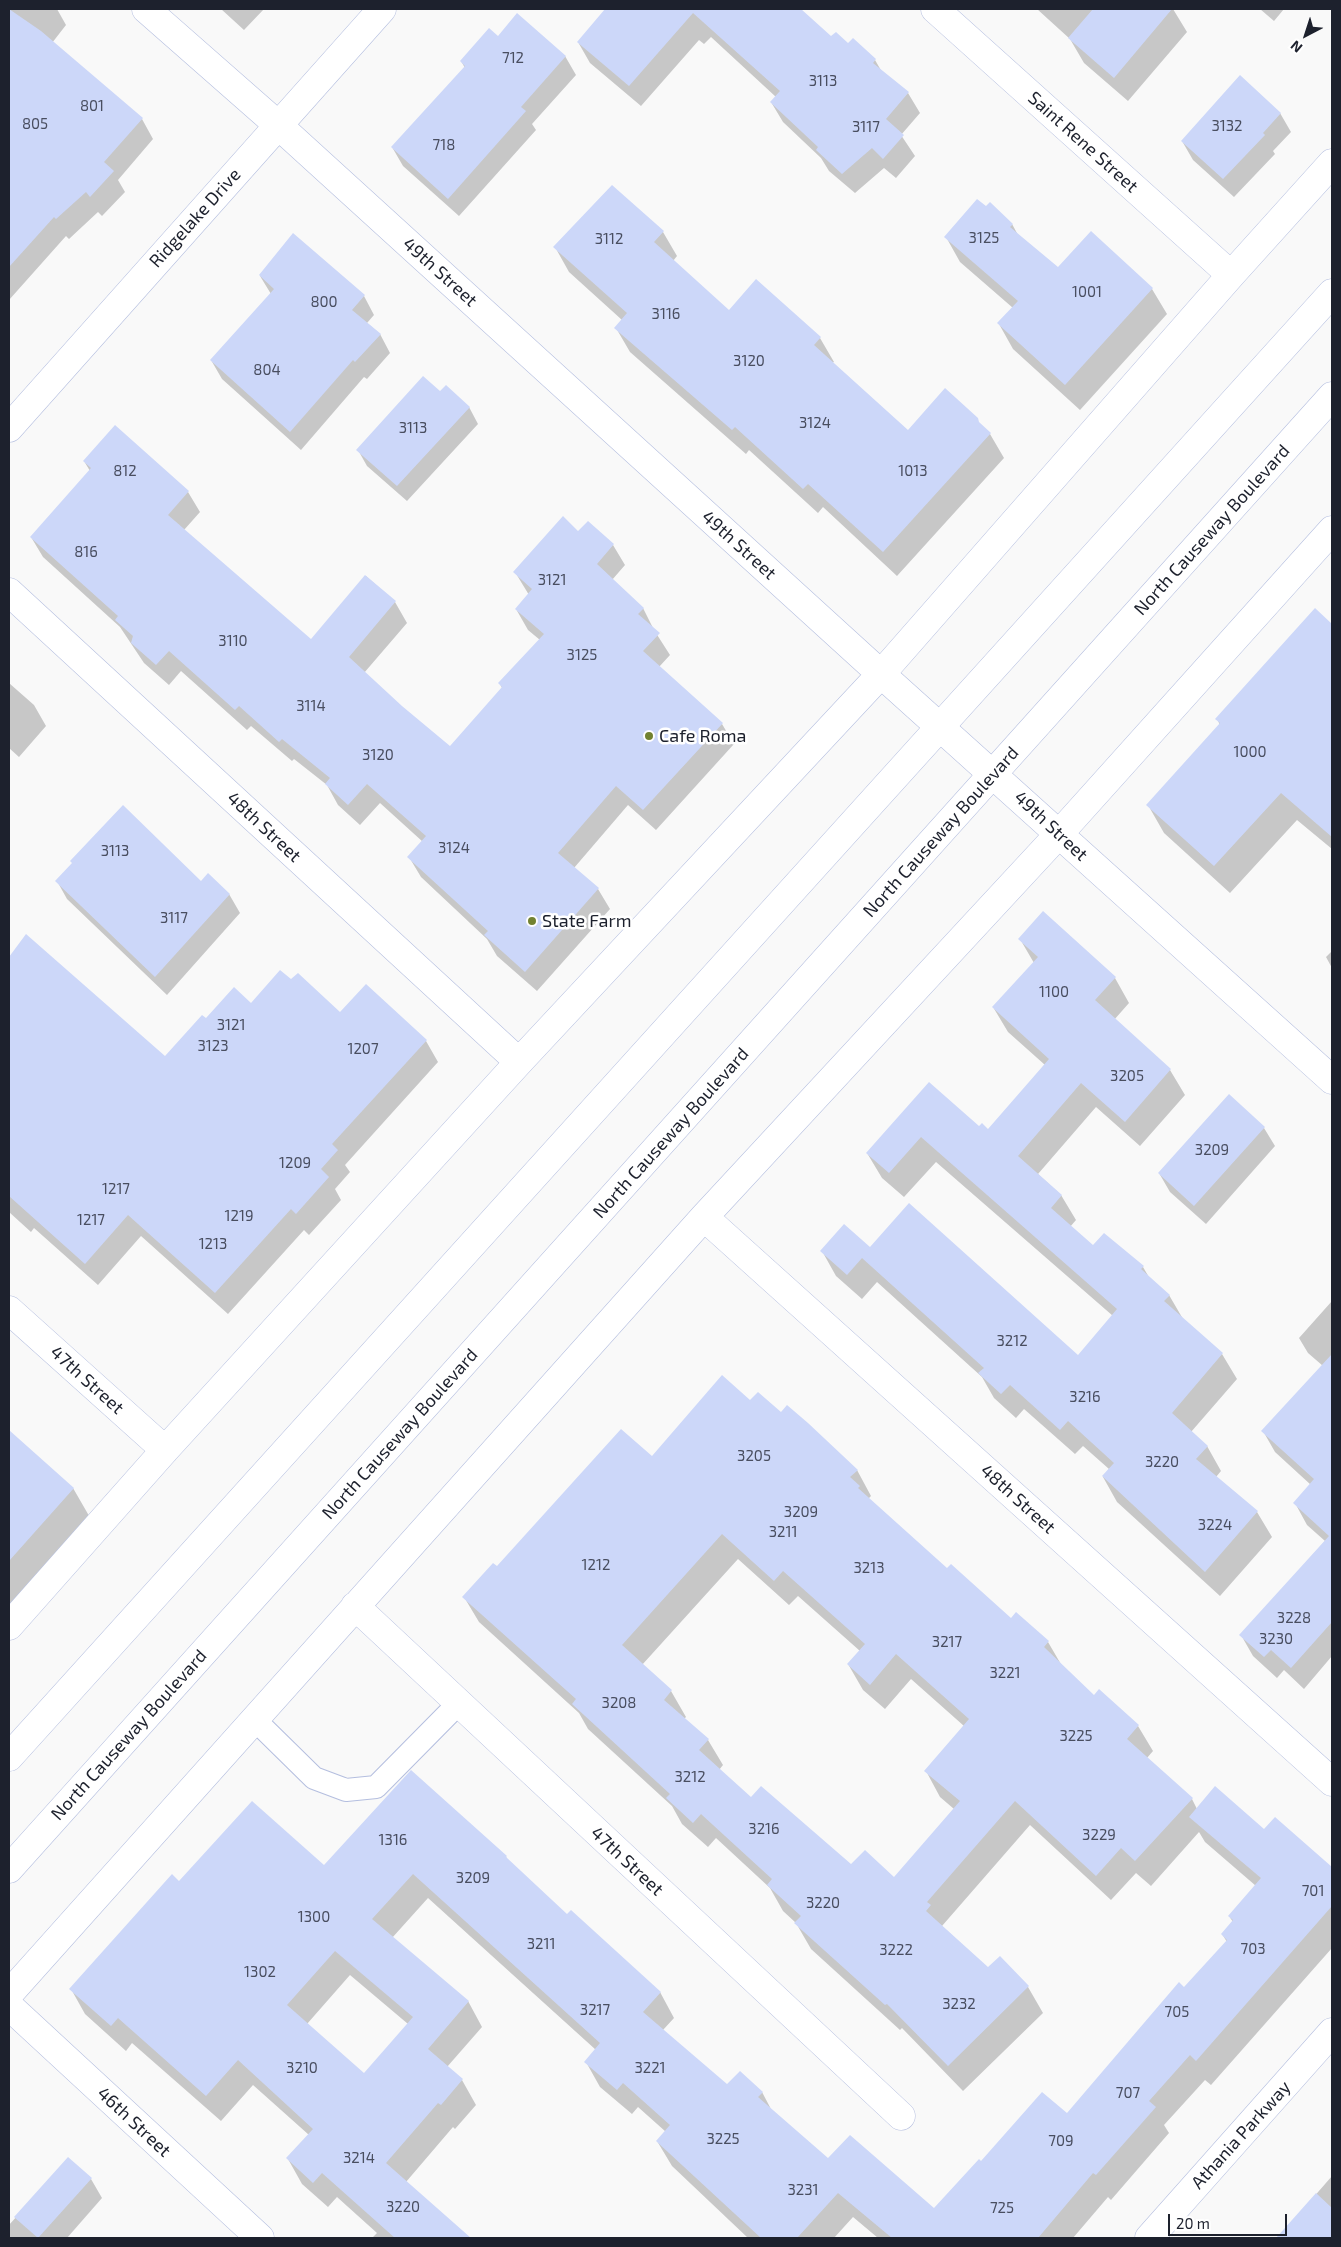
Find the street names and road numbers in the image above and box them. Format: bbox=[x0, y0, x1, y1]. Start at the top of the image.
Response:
street label: Saint Rene Street bbox=[1024, 87, 1142, 197]
street label: Ridgelake Drive bbox=[145, 164, 245, 272]
street label: 49th Street bbox=[398, 233, 482, 311]
street label: North Causeway Boulevard bbox=[1130, 440, 1294, 620]
street label: 49th Street bbox=[697, 506, 781, 584]
street label: North Causeway Boulevard bbox=[859, 742, 1023, 922]
street label: 49th Street bbox=[1010, 786, 1092, 866]
street label: 48th Street bbox=[222, 787, 306, 867]
street label: North Causeway Boulevard bbox=[589, 1043, 753, 1223]
street label: 47th Street bbox=[46, 1341, 128, 1419]
street label: North Causeway Boulevard bbox=[318, 1344, 482, 1524]
street label: 48th Street bbox=[976, 1460, 1060, 1538]
street label: North Causeway Boulevard bbox=[47, 1645, 211, 1825]
street label: 47th Street bbox=[586, 1822, 668, 1900]
street label: Athania Parkway bbox=[1187, 2076, 1295, 2194]
street label: 46th Street bbox=[93, 2082, 175, 2162]

